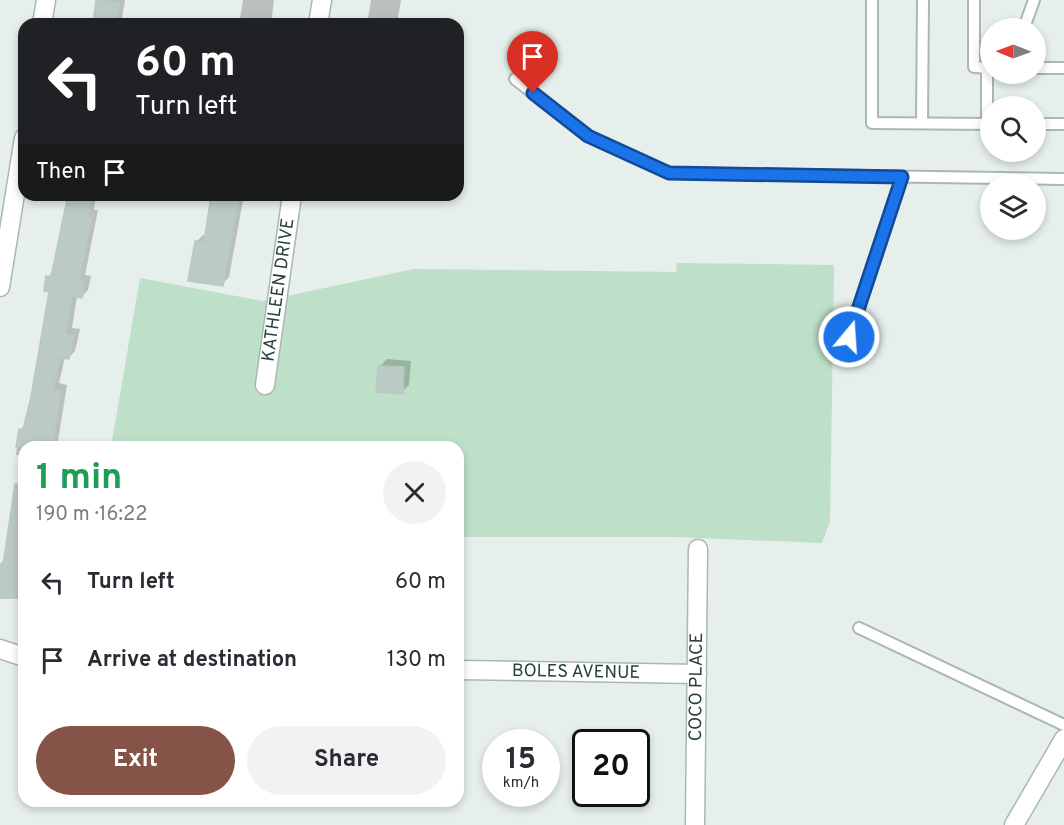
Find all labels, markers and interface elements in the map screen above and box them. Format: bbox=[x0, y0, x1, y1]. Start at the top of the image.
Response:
north arrow bbox=[980, 18, 1046, 84]
map controls bbox=[980, 18, 1046, 240]
pin bbox=[507, 31, 558, 93]
text: 60 m bbox=[135, 38, 236, 91]
icon: arrive bbox=[516, 40, 549, 73]
icon: left bbox=[36, 42, 114, 120]
text: Turn left bbox=[135, 90, 237, 124]
button: search bbox=[980, 96, 1046, 162]
icon: arrive bbox=[98, 156, 131, 189]
text: Then bbox=[36, 159, 86, 186]
button: layers bbox=[980, 174, 1046, 240]
street label: KATHLEEN DRIVE bbox=[257, 217, 300, 363]
position arrow bbox=[817, 305, 881, 369]
text: 1 min bbox=[36, 456, 122, 502]
button: close bbox=[383, 461, 446, 524]
text: 190 m · 16:22 bbox=[36, 502, 148, 528]
icon: left bbox=[36, 566, 69, 599]
text: Turn left bbox=[87, 569, 175, 596]
text: 60 m bbox=[395, 569, 446, 596]
street label: COCO PLACE bbox=[684, 633, 709, 741]
icon: arrive bbox=[36, 644, 69, 677]
text: Arrive at destination bbox=[87, 647, 297, 674]
text: 130 m bbox=[387, 647, 446, 674]
street label: BOLES AVENUE bbox=[512, 659, 640, 685]
button: Exit bbox=[36, 726, 235, 795]
button: Share bbox=[247, 726, 446, 795]
speed limit sign: 20 bbox=[572, 729, 650, 807]
text: 15 bbox=[506, 742, 536, 779]
text: km/h bbox=[503, 774, 539, 793]

